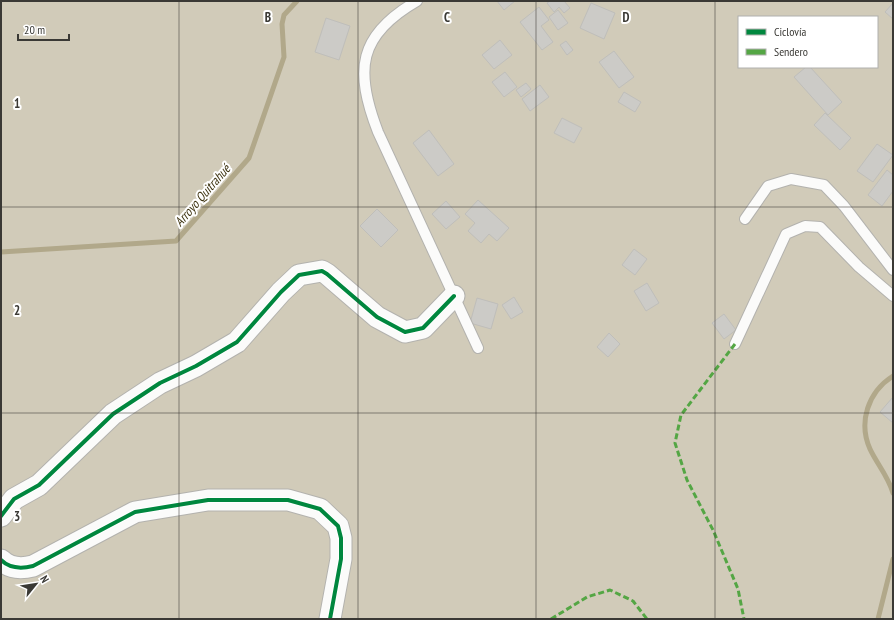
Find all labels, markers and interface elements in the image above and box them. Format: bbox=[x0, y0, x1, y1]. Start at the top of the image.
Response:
text: B bbox=[265, 9, 271, 26]
text: C bbox=[444, 9, 450, 26]
text: D bbox=[623, 9, 630, 26]
scale bar bbox=[18, 16, 69, 42]
legend bbox=[738, 16, 878, 68]
text: 20 m bbox=[24, 22, 45, 37]
text: Ciclovía bbox=[774, 24, 806, 39]
text: Sendero bbox=[774, 44, 808, 59]
text: 1 bbox=[14, 95, 20, 112]
water label: Arroyo Quitrahué bbox=[171, 160, 235, 230]
text: 2 bbox=[14, 302, 20, 319]
text: 3 bbox=[14, 508, 20, 525]
north arrow bbox=[16, 564, 56, 604]
text: N bbox=[37, 573, 52, 585]

